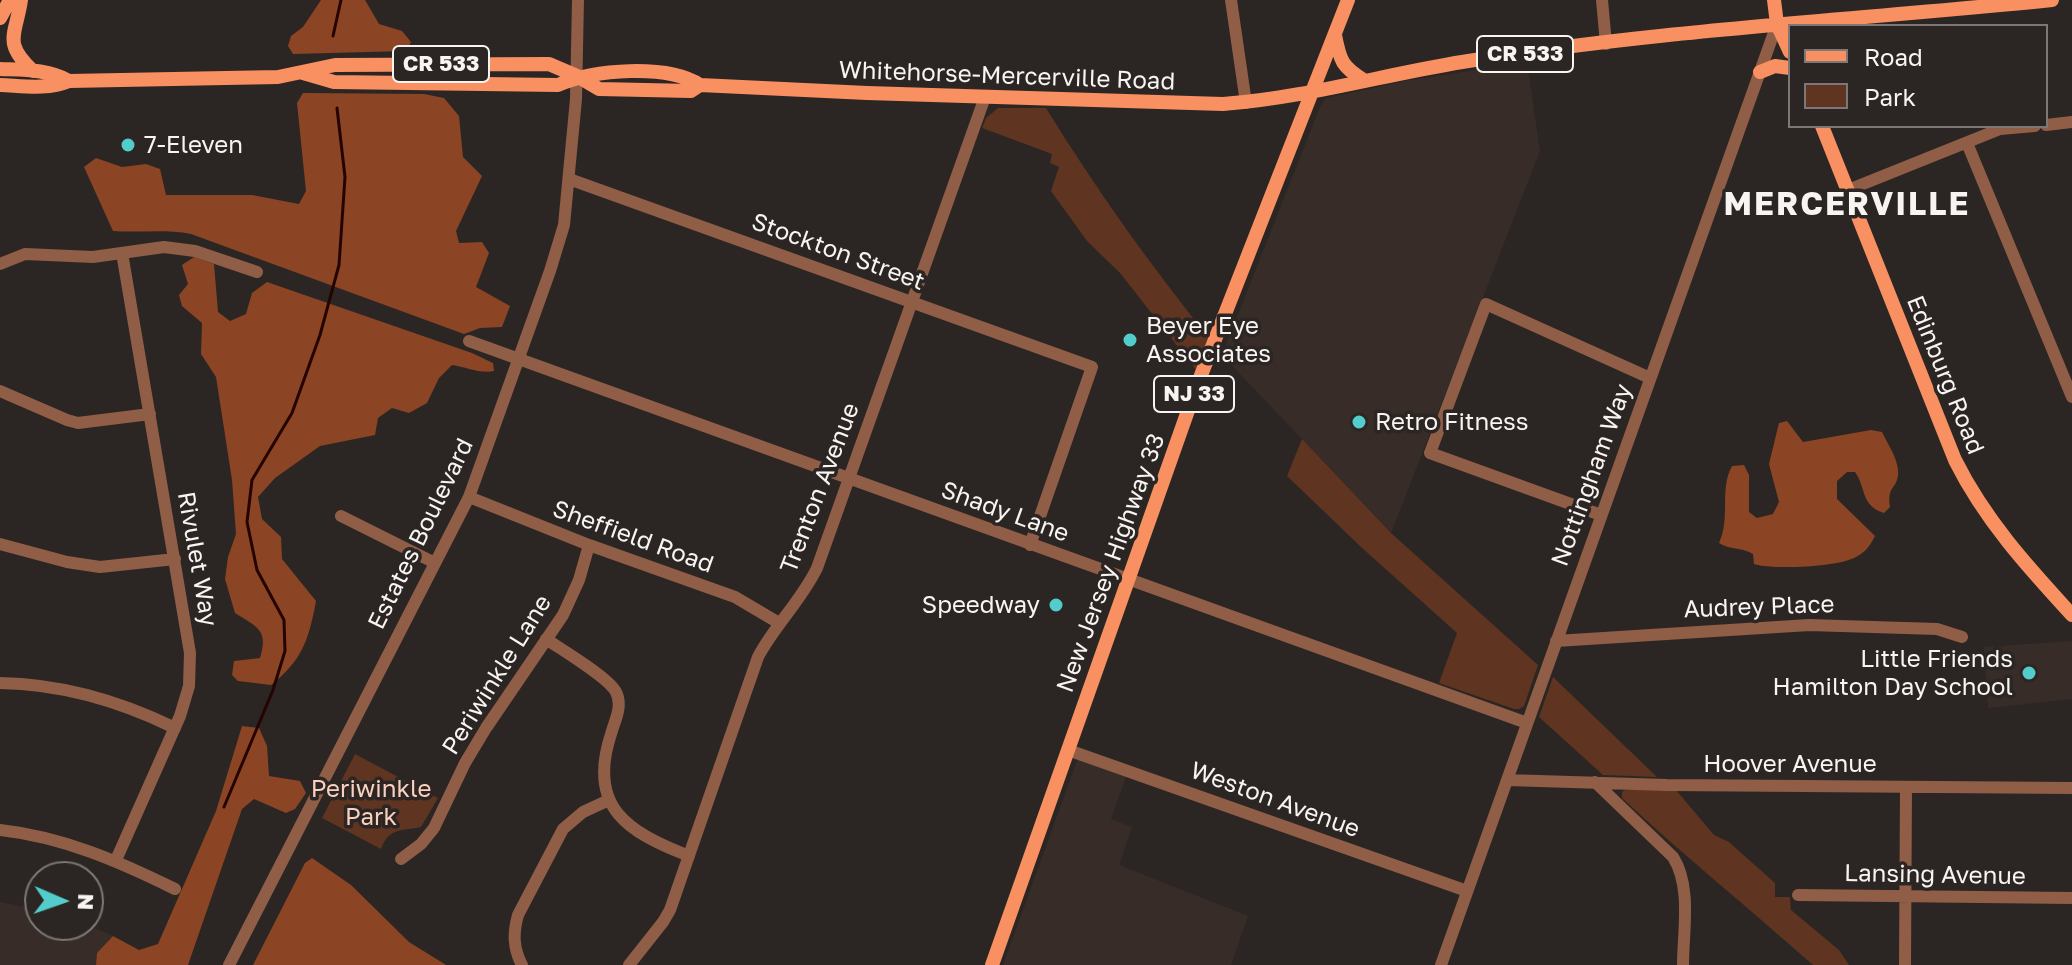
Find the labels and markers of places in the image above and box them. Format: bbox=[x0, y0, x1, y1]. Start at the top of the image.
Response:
place label: 7-Eleven bbox=[144, 131, 243, 159]
marker: 7-Eleven bbox=[119, 136, 137, 154]
place label: Beyer Eye Associates bbox=[1146, 312, 1271, 368]
marker: Beyer Eye Associates bbox=[1121, 331, 1139, 349]
place label: Retro Fitness bbox=[1375, 408, 1529, 436]
marker: Retro Fitness bbox=[1350, 413, 1368, 431]
place label: Speedway bbox=[922, 591, 1040, 619]
marker: Speedway bbox=[1047, 596, 1065, 614]
place label: Little Friends Hamilton Day School bbox=[1773, 645, 2013, 701]
marker: Little Friends Hamilton Day School bbox=[2020, 664, 2038, 682]

